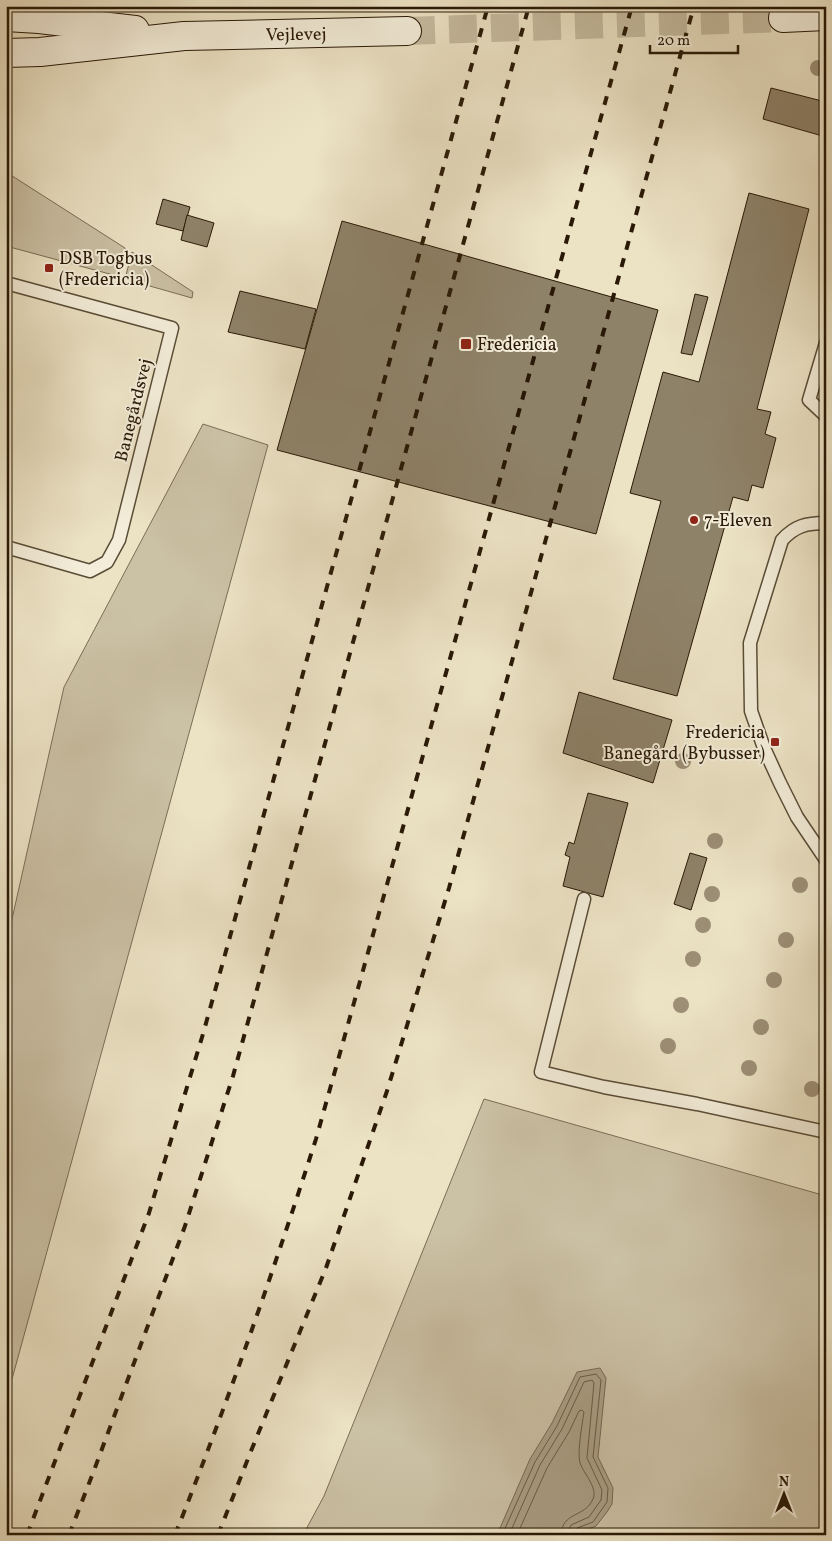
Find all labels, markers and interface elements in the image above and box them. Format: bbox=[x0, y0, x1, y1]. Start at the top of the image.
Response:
street label: Vejlevej bbox=[265, 22, 327, 49]
scale bar bbox=[650, 22, 737, 54]
text: 20 m bbox=[657, 31, 690, 52]
place label: DSB Togbus (Fredericia) bbox=[59, 247, 152, 293]
marker: DSB Togbus (Fredericia) bbox=[43, 262, 55, 274]
place label: Fredericia bbox=[477, 333, 557, 358]
marker: Fredericia bbox=[459, 337, 473, 351]
street label: Banegårdsvej bbox=[110, 356, 159, 465]
place label: 7-Eleven bbox=[704, 509, 772, 534]
marker: 7-Eleven bbox=[688, 514, 700, 526]
place label: Fredericia Banegård (Bybusser) bbox=[603, 721, 765, 767]
marker: Fredericia Banegård (Bybusser) bbox=[769, 736, 781, 748]
north arrow bbox=[760, 1468, 810, 1518]
text: N bbox=[779, 1473, 789, 1492]

